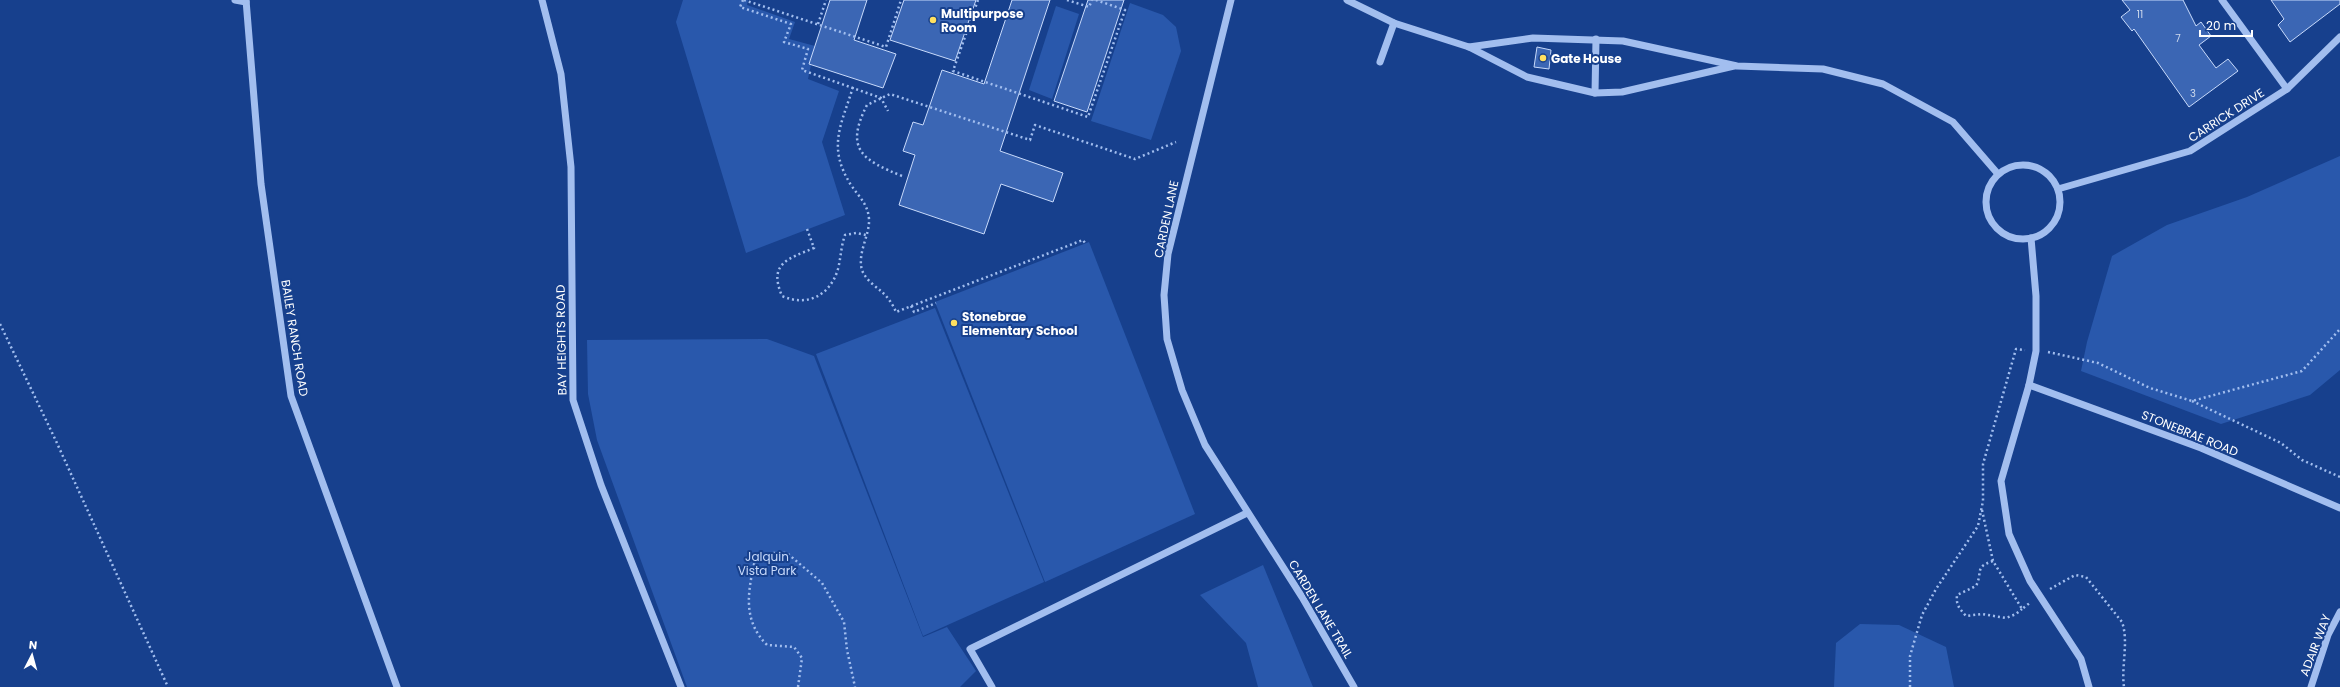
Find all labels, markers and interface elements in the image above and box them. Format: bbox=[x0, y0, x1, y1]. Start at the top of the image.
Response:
place label: Multipurpose Room bbox=[941, 5, 1024, 36]
house number: 11 bbox=[2137, 7, 2143, 22]
scale bar bbox=[2200, 12, 2252, 38]
marker: Multipurpose Room bbox=[928, 15, 938, 25]
text: 20 m bbox=[2206, 17, 2236, 34]
house number: 7 bbox=[2175, 31, 2181, 46]
place label: Gate House bbox=[1551, 50, 1622, 67]
marker: Gate House bbox=[1538, 53, 1548, 63]
street label: CARRICK DRIVE bbox=[2185, 84, 2267, 146]
house number: 3 bbox=[2190, 86, 2196, 101]
street label: CARDEN LANE bbox=[1149, 179, 1183, 259]
street label: BAILEY RANCH ROAD bbox=[277, 278, 313, 398]
street label: BAY HEIGHTS ROAD bbox=[552, 284, 570, 396]
place label: Stonebrae Elementary School bbox=[962, 308, 1077, 339]
marker: Stonebrae Elementary School bbox=[949, 318, 959, 328]
street label: STONEBRAE ROAD bbox=[2139, 406, 2241, 460]
park label: Jalquin Vista Park bbox=[738, 548, 797, 579]
street label: CARDEN LANE TRAIL bbox=[1285, 557, 1357, 661]
street label: ADAIR WAY bbox=[2295, 612, 2335, 678]
north arrow bbox=[12, 635, 52, 675]
text: N bbox=[28, 637, 38, 653]

